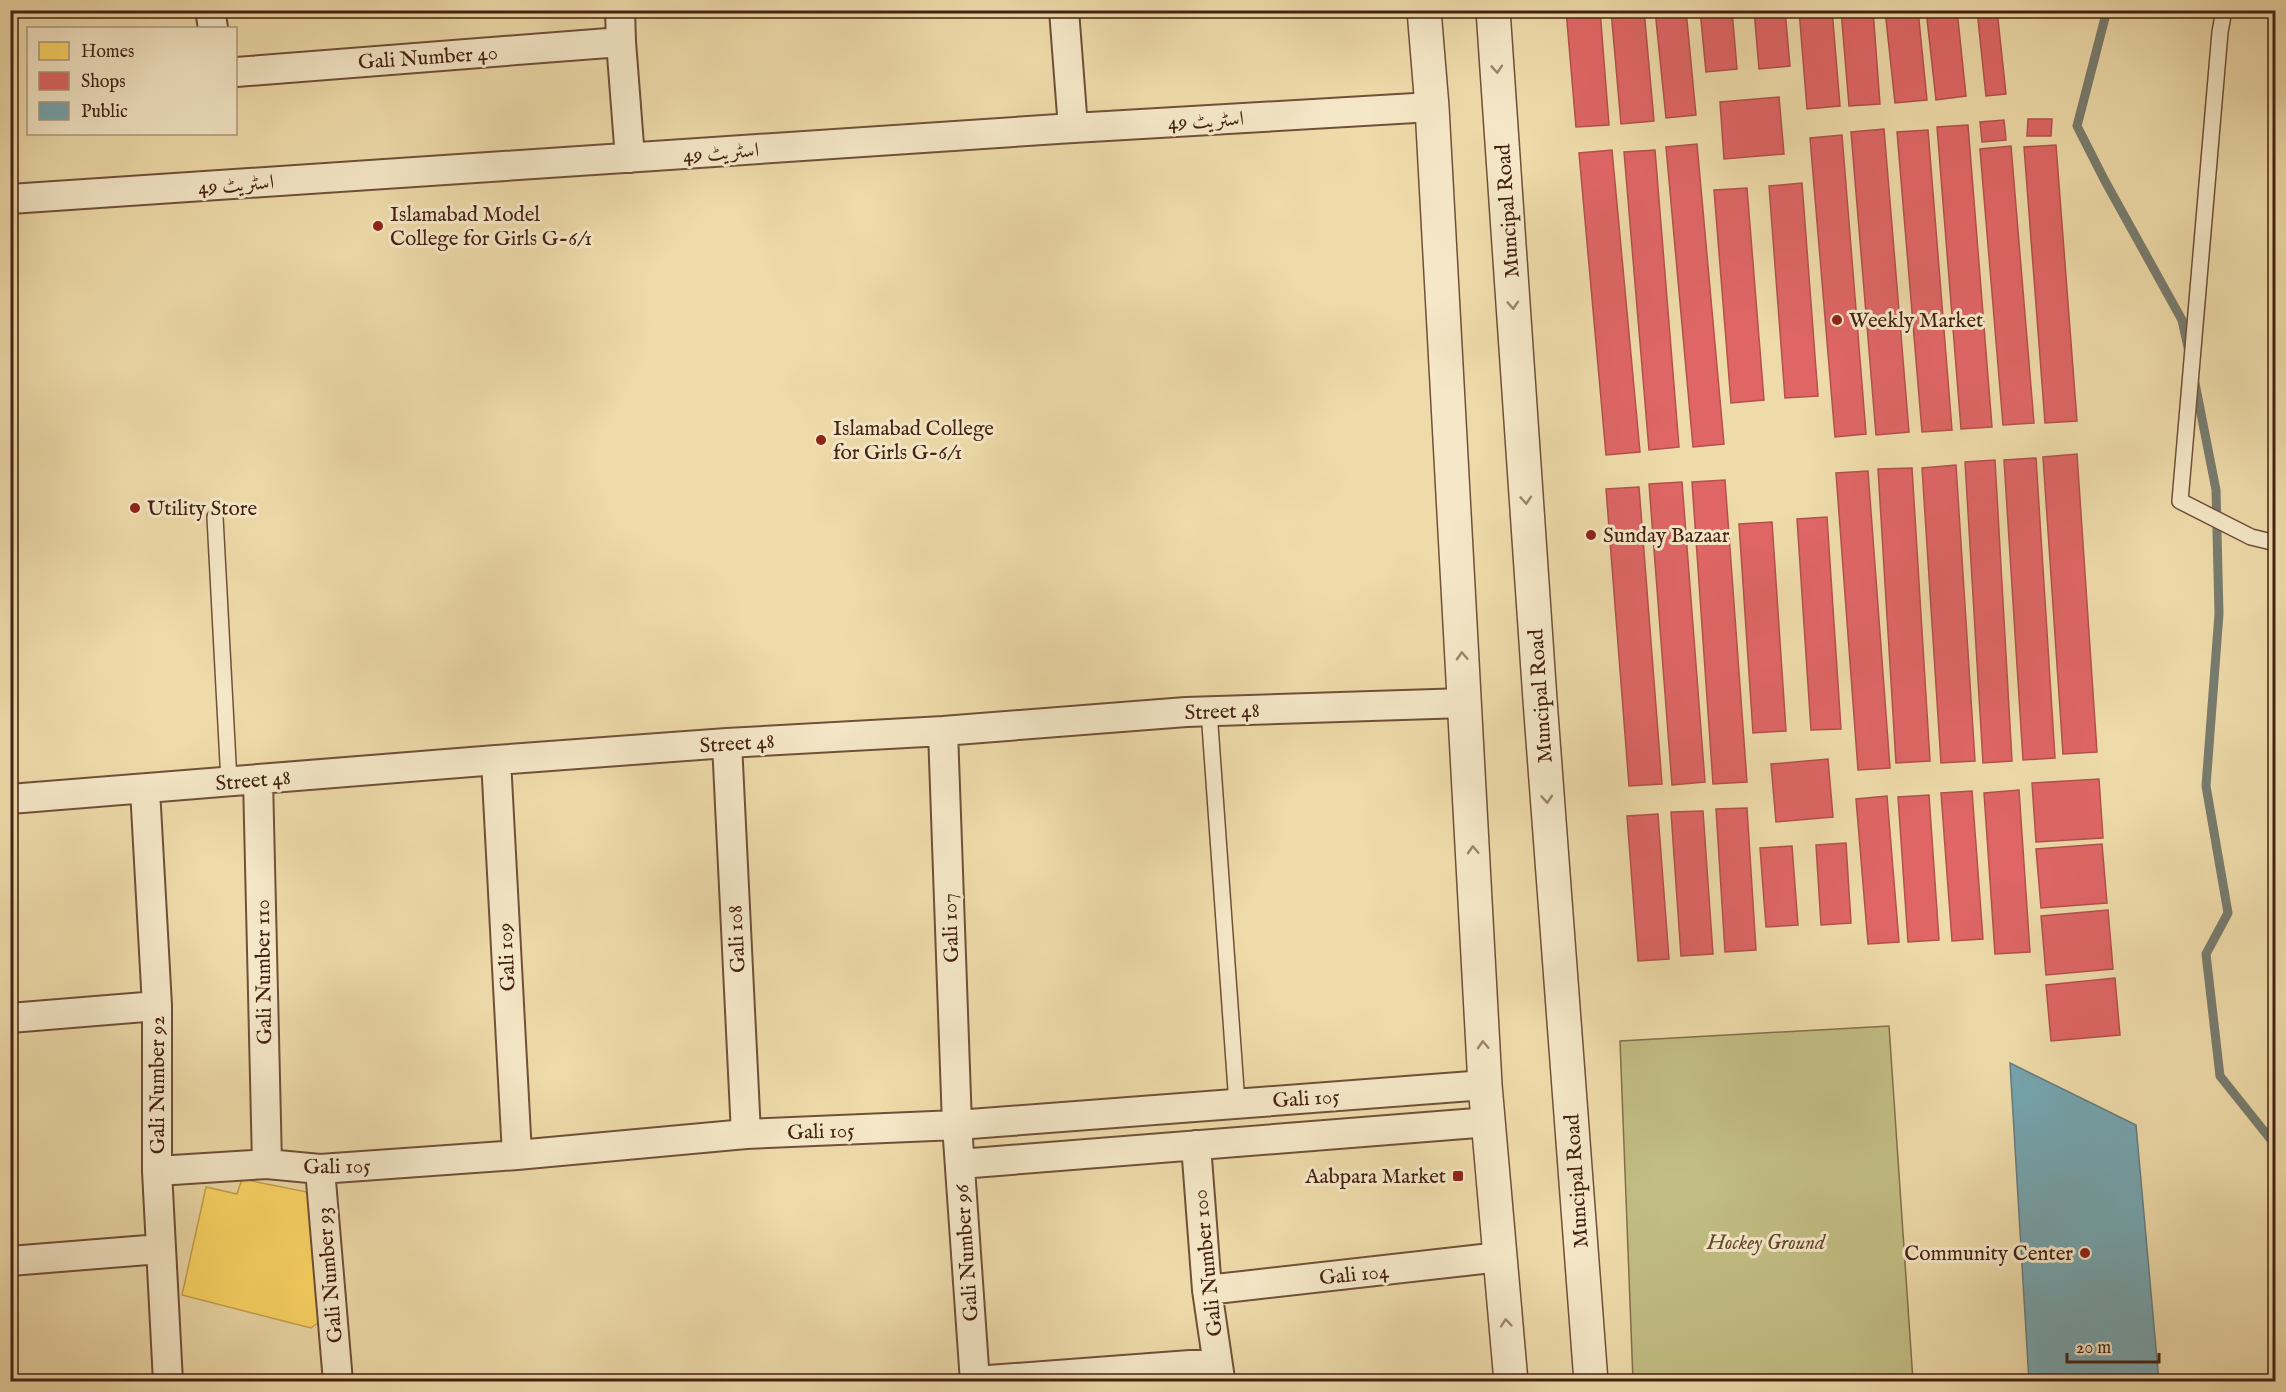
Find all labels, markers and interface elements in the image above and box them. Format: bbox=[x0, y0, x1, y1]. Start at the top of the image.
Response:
legend bbox=[27, 27, 237, 135]
street label: Gali Number 40 bbox=[357, 40, 499, 77]
text: Homes bbox=[81, 41, 134, 64]
one-way arrow bbox=[1490, 64, 1503, 73]
text: Shops bbox=[81, 71, 126, 94]
text: Public bbox=[81, 101, 128, 124]
street label: اسٹریٹ 49 bbox=[1167, 106, 1245, 137]
street label: اسٹریٹ 49 bbox=[682, 137, 760, 170]
street label: Muncipal Road bbox=[1490, 142, 1527, 279]
street label: اسٹریٹ 49 bbox=[197, 169, 275, 202]
place label: Islamabad Model College for Girls G-6/1 bbox=[390, 202, 592, 253]
marker: Islamabad Model College for Girls G-6/1 bbox=[371, 219, 385, 233]
one-way arrow bbox=[1506, 301, 1519, 310]
place label: Weekly Market bbox=[1849, 308, 1983, 335]
marker: Weekly Market bbox=[1830, 313, 1844, 327]
place label: Islamabad College for Girls G-6/1 bbox=[833, 416, 994, 467]
marker: Islamabad College for Girls G-6/1 bbox=[814, 433, 828, 447]
one-way arrow bbox=[1520, 495, 1533, 504]
place label: Utility Store bbox=[147, 496, 257, 523]
marker: Utility Store bbox=[128, 501, 142, 515]
place label: Sunday Bazaar bbox=[1603, 523, 1730, 550]
marker: Sunday Bazaar bbox=[1584, 528, 1598, 542]
street label: Muncipal Road bbox=[1523, 627, 1560, 764]
one-way arrow bbox=[1456, 651, 1469, 660]
street label: Street 48 bbox=[1184, 698, 1260, 727]
street label: Street 48 bbox=[699, 728, 776, 761]
street label: Street 48 bbox=[214, 765, 292, 798]
one-way arrow bbox=[1540, 795, 1553, 804]
one-way arrow bbox=[1466, 846, 1479, 855]
street label: Gali 107 bbox=[937, 893, 966, 963]
street label: Gali Number 110 bbox=[250, 899, 279, 1045]
street label: Gali 108 bbox=[722, 904, 753, 974]
street label: Gali 109 bbox=[492, 922, 523, 992]
street label: Gali Number 92 bbox=[145, 1016, 172, 1154]
one-way arrow bbox=[1477, 1041, 1490, 1050]
street label: Gali 105 bbox=[1272, 1084, 1341, 1115]
street label: Muncipal Road bbox=[1559, 1112, 1596, 1249]
street label: Gali 105 bbox=[787, 1118, 856, 1147]
street label: Gali 105 bbox=[303, 1153, 371, 1182]
place label: Aabpara Market bbox=[1304, 1164, 1446, 1191]
marker: Aabpara Market bbox=[1451, 1169, 1465, 1183]
street label: Gali Number 96 bbox=[949, 1182, 986, 1322]
street label: Gali Number 100 bbox=[1187, 1188, 1230, 1338]
street label: Gali Number 93 bbox=[311, 1206, 350, 1344]
park label: Hockey Ground bbox=[1706, 1230, 1827, 1257]
place label: Community Center bbox=[1904, 1241, 2073, 1268]
marker: Community Center bbox=[2078, 1246, 2092, 1260]
street label: Gali 104 bbox=[1318, 1258, 1391, 1293]
one-way arrow bbox=[1500, 1319, 1513, 1328]
scale bar bbox=[2067, 1326, 2158, 1364]
text: 20 m bbox=[2076, 1337, 2111, 1360]

